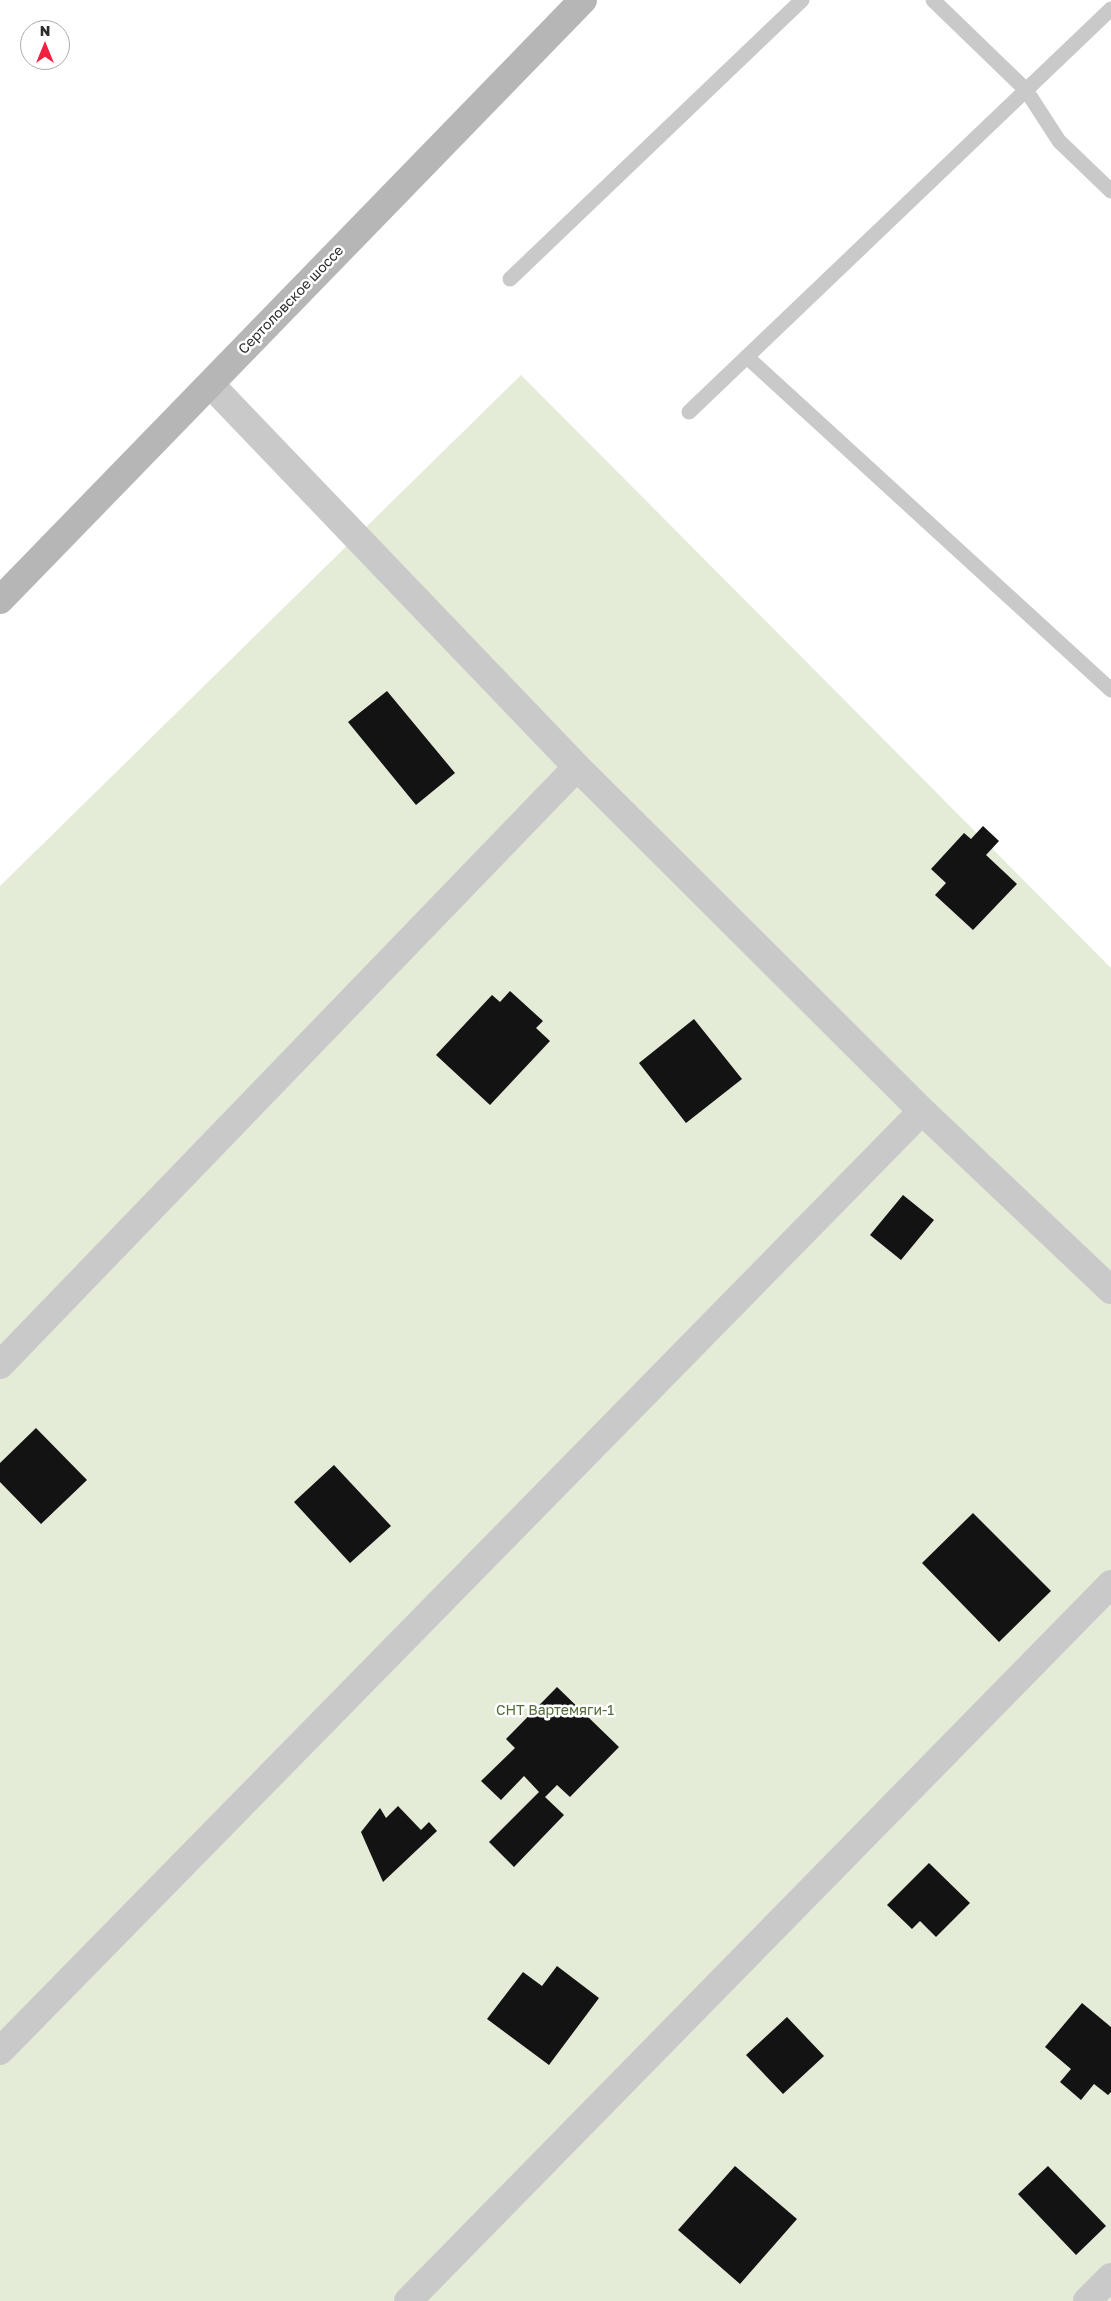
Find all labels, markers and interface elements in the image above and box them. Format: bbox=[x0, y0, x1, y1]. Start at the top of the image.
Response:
north arrow bbox=[20, 20, 70, 70]
text: N bbox=[40, 22, 50, 39]
street label: Сертоловское шоссе bbox=[235, 242, 347, 358]
park label: СНТ Вартемяги-1 bbox=[496, 1703, 614, 1719]

